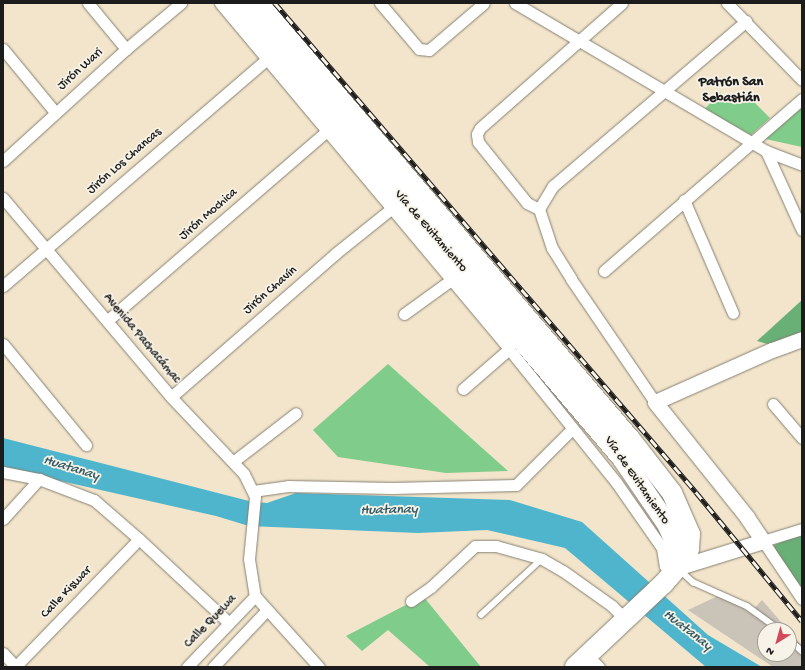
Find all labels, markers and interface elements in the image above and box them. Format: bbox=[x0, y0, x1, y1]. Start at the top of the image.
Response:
street label: Jirón Wari bbox=[55, 45, 107, 95]
district label: Patrón San Sebastián bbox=[699, 75, 763, 108]
street label: Jirón Los Chancas bbox=[85, 125, 165, 199]
street label: Jirón Mochica bbox=[177, 186, 241, 244]
street label: Vía de Evitamiento bbox=[390, 188, 470, 276]
street label: Jirón Chavín bbox=[241, 263, 301, 319]
street label: Avenida Pachacámac bbox=[99, 291, 183, 387]
street label: Vía de Evitamiento bbox=[600, 434, 672, 528]
water label: Huatanay bbox=[41, 453, 101, 485]
water label: Huatanay bbox=[360, 502, 418, 520]
street label: Calle Kiswar bbox=[38, 564, 96, 622]
street label: Calle Quewa bbox=[182, 592, 240, 652]
water label: Huatanay bbox=[659, 607, 715, 655]
north arrow bbox=[757, 622, 797, 662]
text: N bbox=[764, 644, 777, 658]

